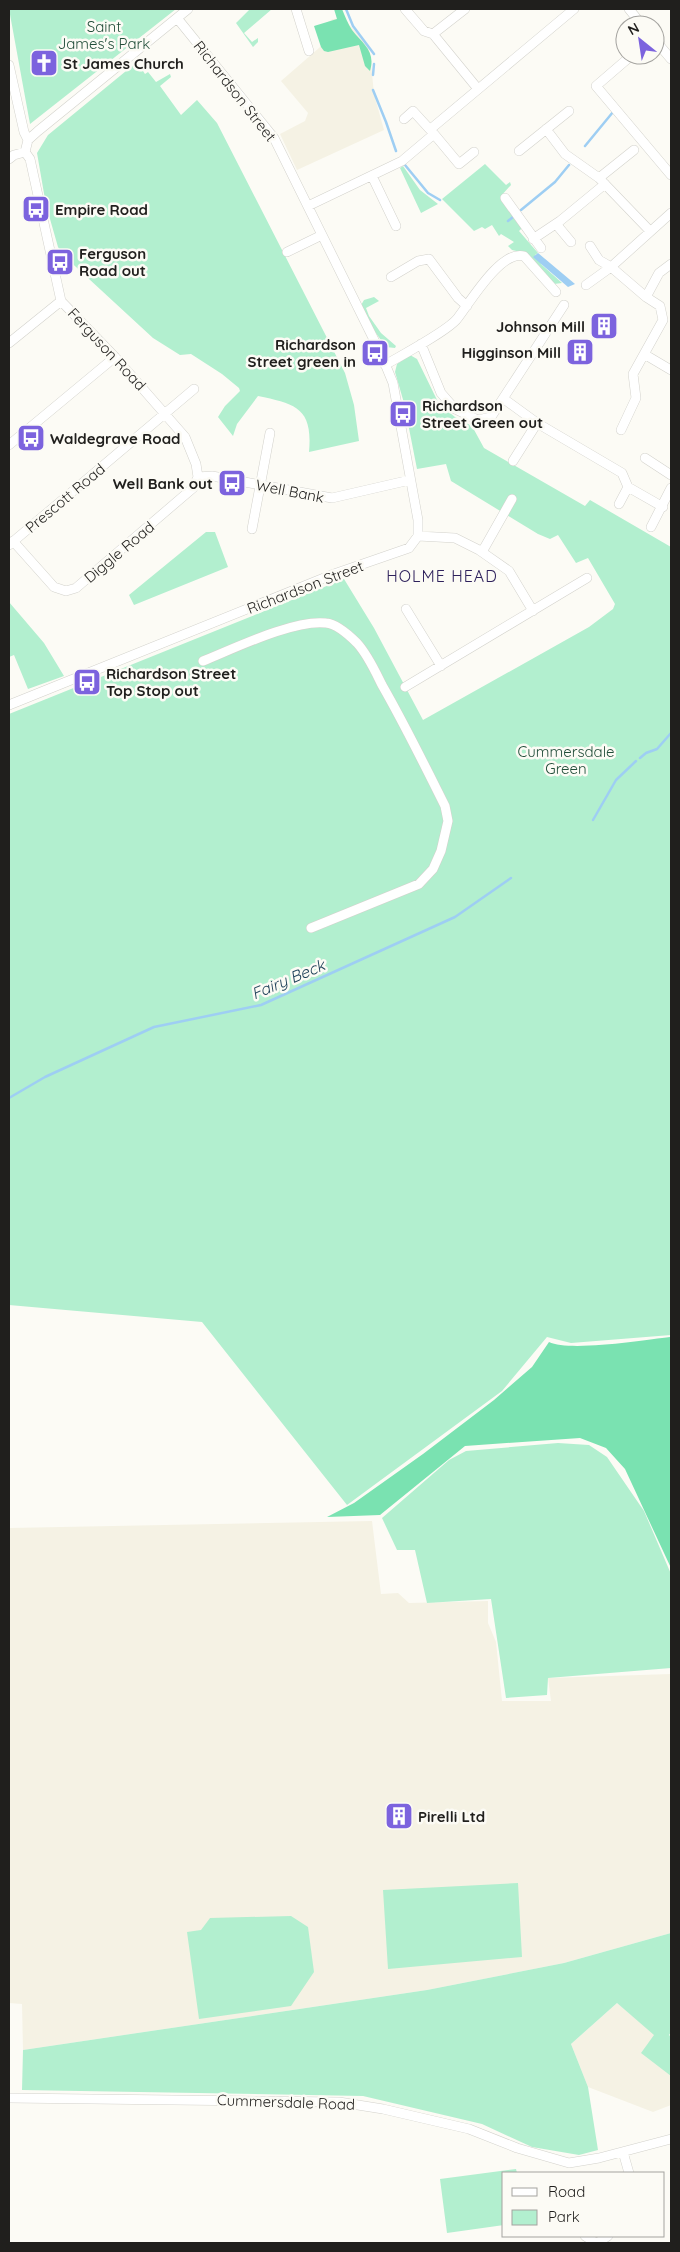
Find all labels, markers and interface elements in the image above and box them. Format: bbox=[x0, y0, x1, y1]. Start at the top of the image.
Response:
north arrow bbox=[615, 15, 665, 65]
park label: Saint James's Park bbox=[58, 17, 150, 53]
text: N bbox=[625, 18, 642, 39]
street label: Richardson Street bbox=[190, 37, 280, 145]
church icon: St James Church bbox=[29, 48, 59, 78]
place label: St James Church bbox=[63, 54, 184, 73]
bus stop icon: Empire Road bbox=[21, 194, 51, 224]
place label: Empire Road bbox=[55, 200, 148, 219]
place label: Ferguson Road out bbox=[79, 244, 146, 280]
bus stop icon: Ferguson Road out bbox=[45, 247, 75, 277]
street label: Ferguson Road bbox=[64, 304, 150, 394]
building icon: Johnson Mill bbox=[589, 311, 619, 341]
place label: Johnson Mill bbox=[496, 317, 585, 336]
place label: Richardson Street green in bbox=[248, 335, 356, 371]
building icon: Higginson Mill bbox=[565, 337, 595, 367]
bus stop icon: Richardson Street green in bbox=[360, 338, 390, 368]
place label: Higginson Mill bbox=[461, 343, 561, 362]
place label: Richardson Street Green out bbox=[422, 396, 543, 432]
bus stop icon: Richardson Street Green out bbox=[388, 399, 418, 429]
bus stop icon: Waldegrave Road bbox=[16, 423, 46, 453]
place label: Waldegrave Road bbox=[50, 429, 181, 448]
street label: Prescott Road bbox=[21, 459, 109, 537]
bus stop icon: Well Bank out bbox=[217, 468, 247, 498]
place label: Well Bank out bbox=[113, 474, 213, 493]
street label: Well Bank bbox=[254, 475, 326, 507]
street label: Diggle Road bbox=[80, 517, 158, 587]
street label: Richardson Street bbox=[244, 556, 366, 618]
district label: HOLME HEAD bbox=[386, 566, 498, 586]
place label: Richardson Street Top Stop out bbox=[106, 664, 236, 700]
bus stop icon: Richardson Street Top Stop out bbox=[72, 667, 102, 697]
park label: Cummersdale Green bbox=[518, 742, 614, 778]
water label: Fairy Beck bbox=[248, 954, 329, 1003]
building icon: Pirelli Ltd bbox=[384, 1801, 414, 1831]
place label: Pirelli Ltd bbox=[418, 1807, 485, 1826]
street label: Cummersdale Road bbox=[217, 2090, 355, 2114]
legend bbox=[502, 2172, 665, 2237]
text: Road bbox=[548, 2182, 585, 2201]
text: Park bbox=[548, 2207, 580, 2226]

